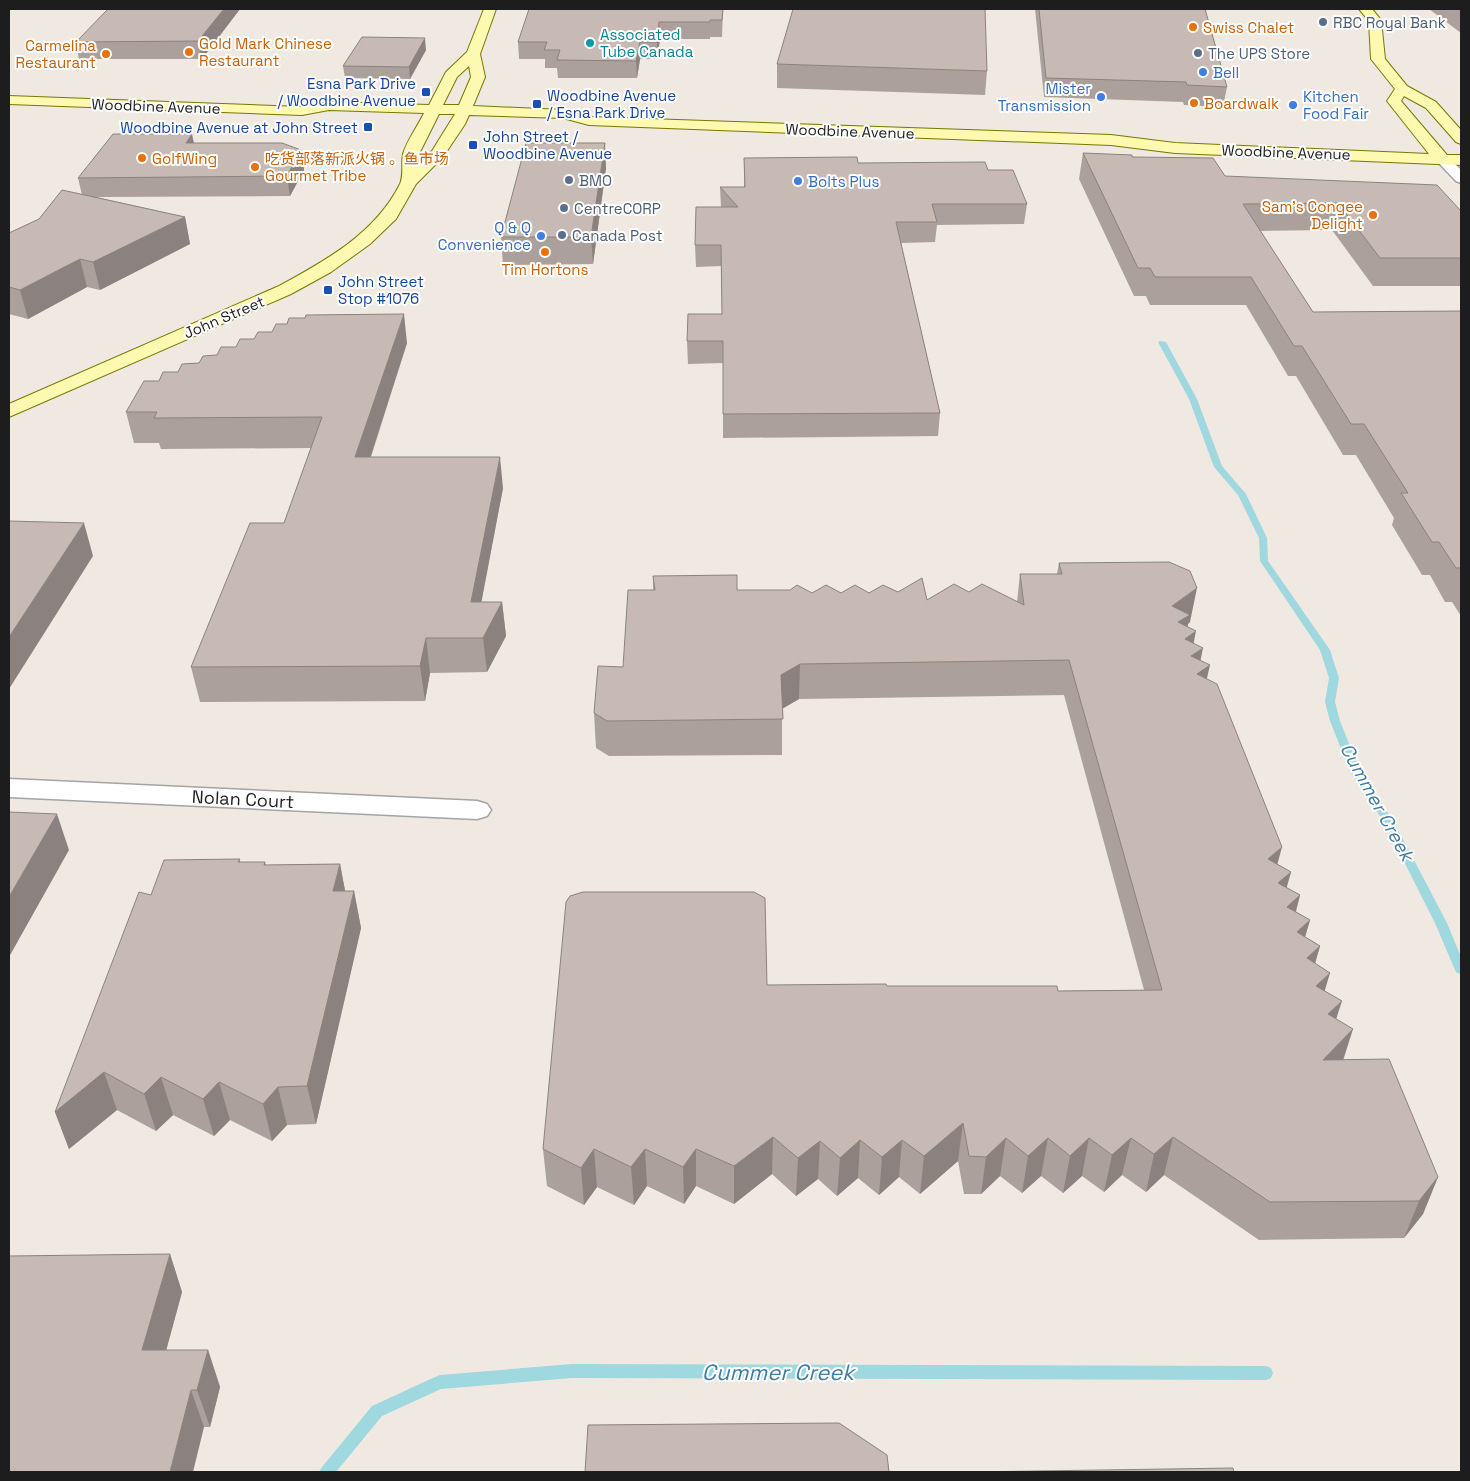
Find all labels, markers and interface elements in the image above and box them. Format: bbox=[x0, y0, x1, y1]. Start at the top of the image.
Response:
place label: RBC Royal Bank bbox=[1333, 13, 1446, 32]
marker: RBC Royal Bank bbox=[1317, 16, 1329, 28]
place label: Swiss Chalet bbox=[1203, 18, 1294, 37]
marker: Swiss Chalet bbox=[1187, 21, 1199, 33]
place label: Associated Tube Canada bbox=[600, 25, 694, 61]
place label: Gold Mark Chinese Restaurant bbox=[199, 34, 332, 70]
place label: Carmelina Restaurant bbox=[16, 36, 96, 72]
marker: Associated Tube Canada bbox=[584, 37, 596, 49]
place label: The UPS Store bbox=[1208, 44, 1310, 63]
marker: Gold Mark Chinese Restaurant bbox=[183, 46, 195, 58]
marker: The UPS Store bbox=[1192, 47, 1204, 59]
marker: Carmelina Restaurant bbox=[100, 48, 112, 60]
place label: Bell bbox=[1213, 63, 1239, 82]
marker: Bell bbox=[1197, 66, 1209, 78]
place label: Esna Park Drive / Woodbine Avenue bbox=[278, 74, 416, 110]
place label: Mister Transmission bbox=[998, 79, 1091, 115]
marker: Esna Park Drive / Woodbine Avenue bbox=[420, 86, 432, 98]
place label: Woodbine Avenue / Esna Park Drive bbox=[547, 86, 676, 122]
place label: Kitchen Food Fair bbox=[1303, 87, 1369, 123]
marker: Mister Transmission bbox=[1095, 91, 1107, 103]
street label: Woodbine Avenue bbox=[91, 94, 221, 118]
place label: Boardwalk bbox=[1204, 94, 1279, 113]
marker: Boardwalk bbox=[1188, 97, 1200, 109]
marker: Woodbine Avenue / Esna Park Drive bbox=[531, 98, 543, 110]
marker: Kitchen Food Fair bbox=[1287, 99, 1299, 111]
place label: Woodbine Avenue at John Street bbox=[120, 118, 358, 137]
street label: Woodbine Avenue bbox=[785, 119, 915, 143]
marker: Woodbine Avenue at John Street bbox=[362, 121, 374, 133]
place label: John Street / Woodbine Avenue bbox=[483, 127, 612, 163]
marker: John Street / Woodbine Avenue bbox=[467, 139, 479, 151]
street label: Woodbine Avenue bbox=[1221, 140, 1351, 164]
place label: GolfWing bbox=[152, 149, 217, 168]
place label: 吃货部落新派火锅 。鱼市场 Gourmet Tribe bbox=[265, 149, 449, 185]
marker: GolfWing bbox=[136, 152, 148, 164]
marker: 吃货部落新派火锅 。鱼市场 Gourmet Tribe bbox=[249, 161, 261, 173]
place label: BMO bbox=[579, 171, 612, 190]
place label: Bolts Plus bbox=[808, 172, 879, 191]
marker: BMO bbox=[563, 174, 575, 186]
marker: Bolts Plus bbox=[792, 175, 804, 187]
place label: Sam's Congee Delight bbox=[1262, 197, 1363, 233]
place label: CentreCORP bbox=[574, 199, 661, 218]
marker: CentreCORP bbox=[558, 202, 570, 214]
marker: Sam's Congee Delight bbox=[1367, 209, 1379, 221]
place label: Q & Q Convenience bbox=[438, 218, 531, 254]
place label: Canada Post bbox=[572, 226, 663, 245]
marker: Canada Post bbox=[556, 229, 568, 241]
marker: Q & Q Convenience bbox=[535, 230, 547, 242]
marker: Tim Hortons bbox=[539, 246, 551, 258]
place label: Tim Hortons bbox=[502, 260, 589, 279]
place label: John Street Stop #1076 bbox=[338, 272, 424, 308]
marker: John Street Stop #1076 bbox=[322, 284, 334, 296]
street label: John Street bbox=[181, 291, 267, 343]
water label: Cummer Creek bbox=[1334, 738, 1421, 868]
street label: Nolan Court bbox=[191, 785, 295, 813]
water label: Cummer Creek bbox=[702, 1358, 856, 1386]

